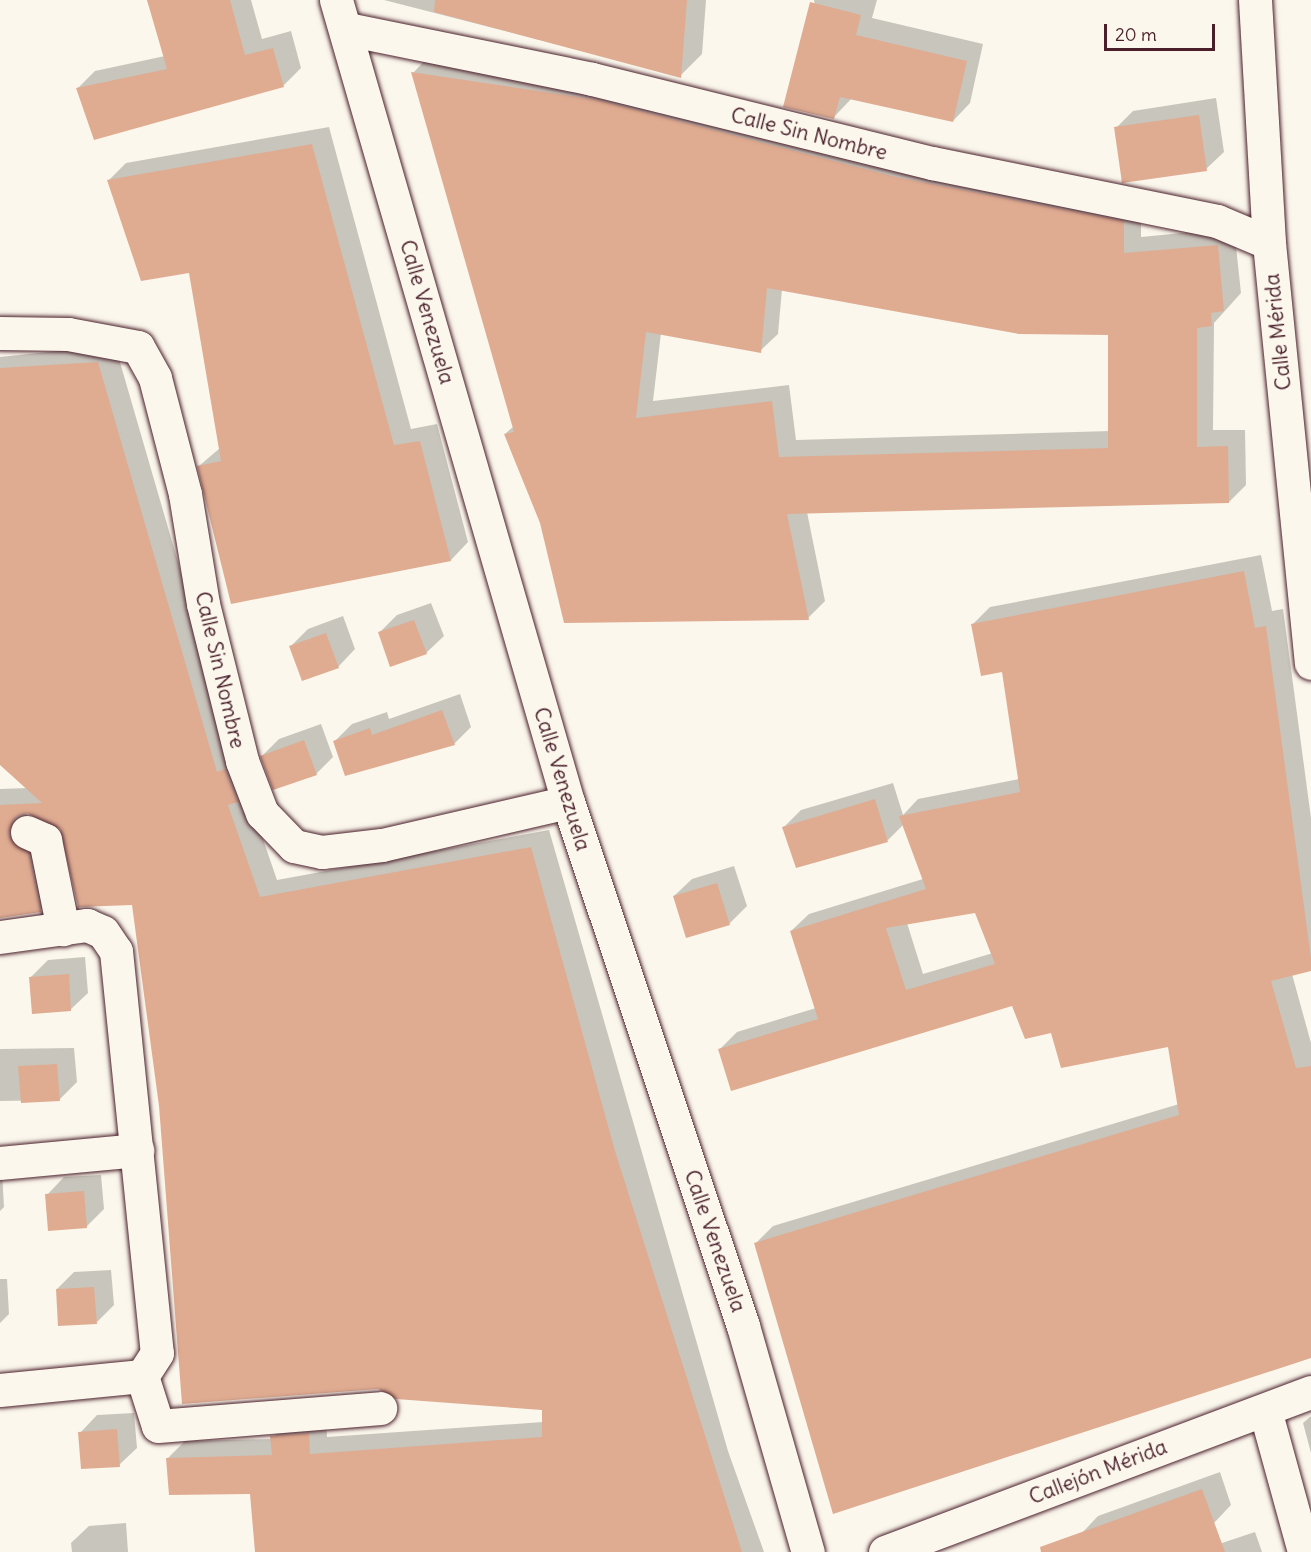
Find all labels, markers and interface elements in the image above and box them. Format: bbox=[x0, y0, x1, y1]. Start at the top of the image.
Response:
scale bar bbox=[1107, 12, 1218, 50]
text: 20 m bbox=[1115, 23, 1157, 46]
street label: Calle Sin Nombre bbox=[728, 102, 890, 166]
street label: Calle Venezuela bbox=[394, 237, 460, 387]
street label: Calle Mérida bbox=[1259, 272, 1297, 392]
street label: Calle Sin Nombre bbox=[190, 589, 250, 751]
street label: Calle Venezuela bbox=[528, 704, 596, 854]
street label: Calle Venezuela bbox=[679, 1167, 751, 1315]
street label: Callejón Mérida bbox=[1025, 1434, 1171, 1510]

